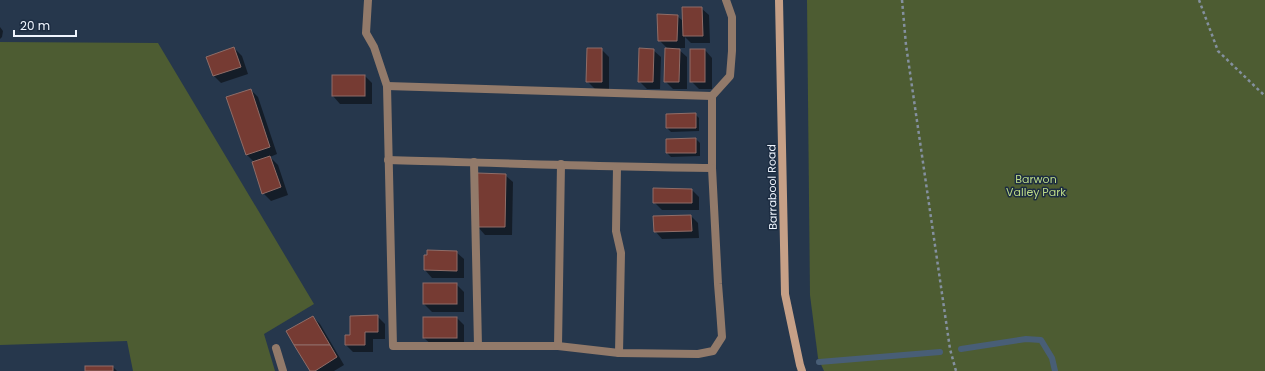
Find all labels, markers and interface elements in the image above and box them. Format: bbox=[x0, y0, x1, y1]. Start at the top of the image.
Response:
scale bar bbox=[14, 12, 76, 38]
text: 20 m bbox=[20, 17, 50, 34]
street label: Barrabool Road bbox=[763, 144, 781, 230]
park label: Barwon Valley Park bbox=[1006, 171, 1066, 200]

